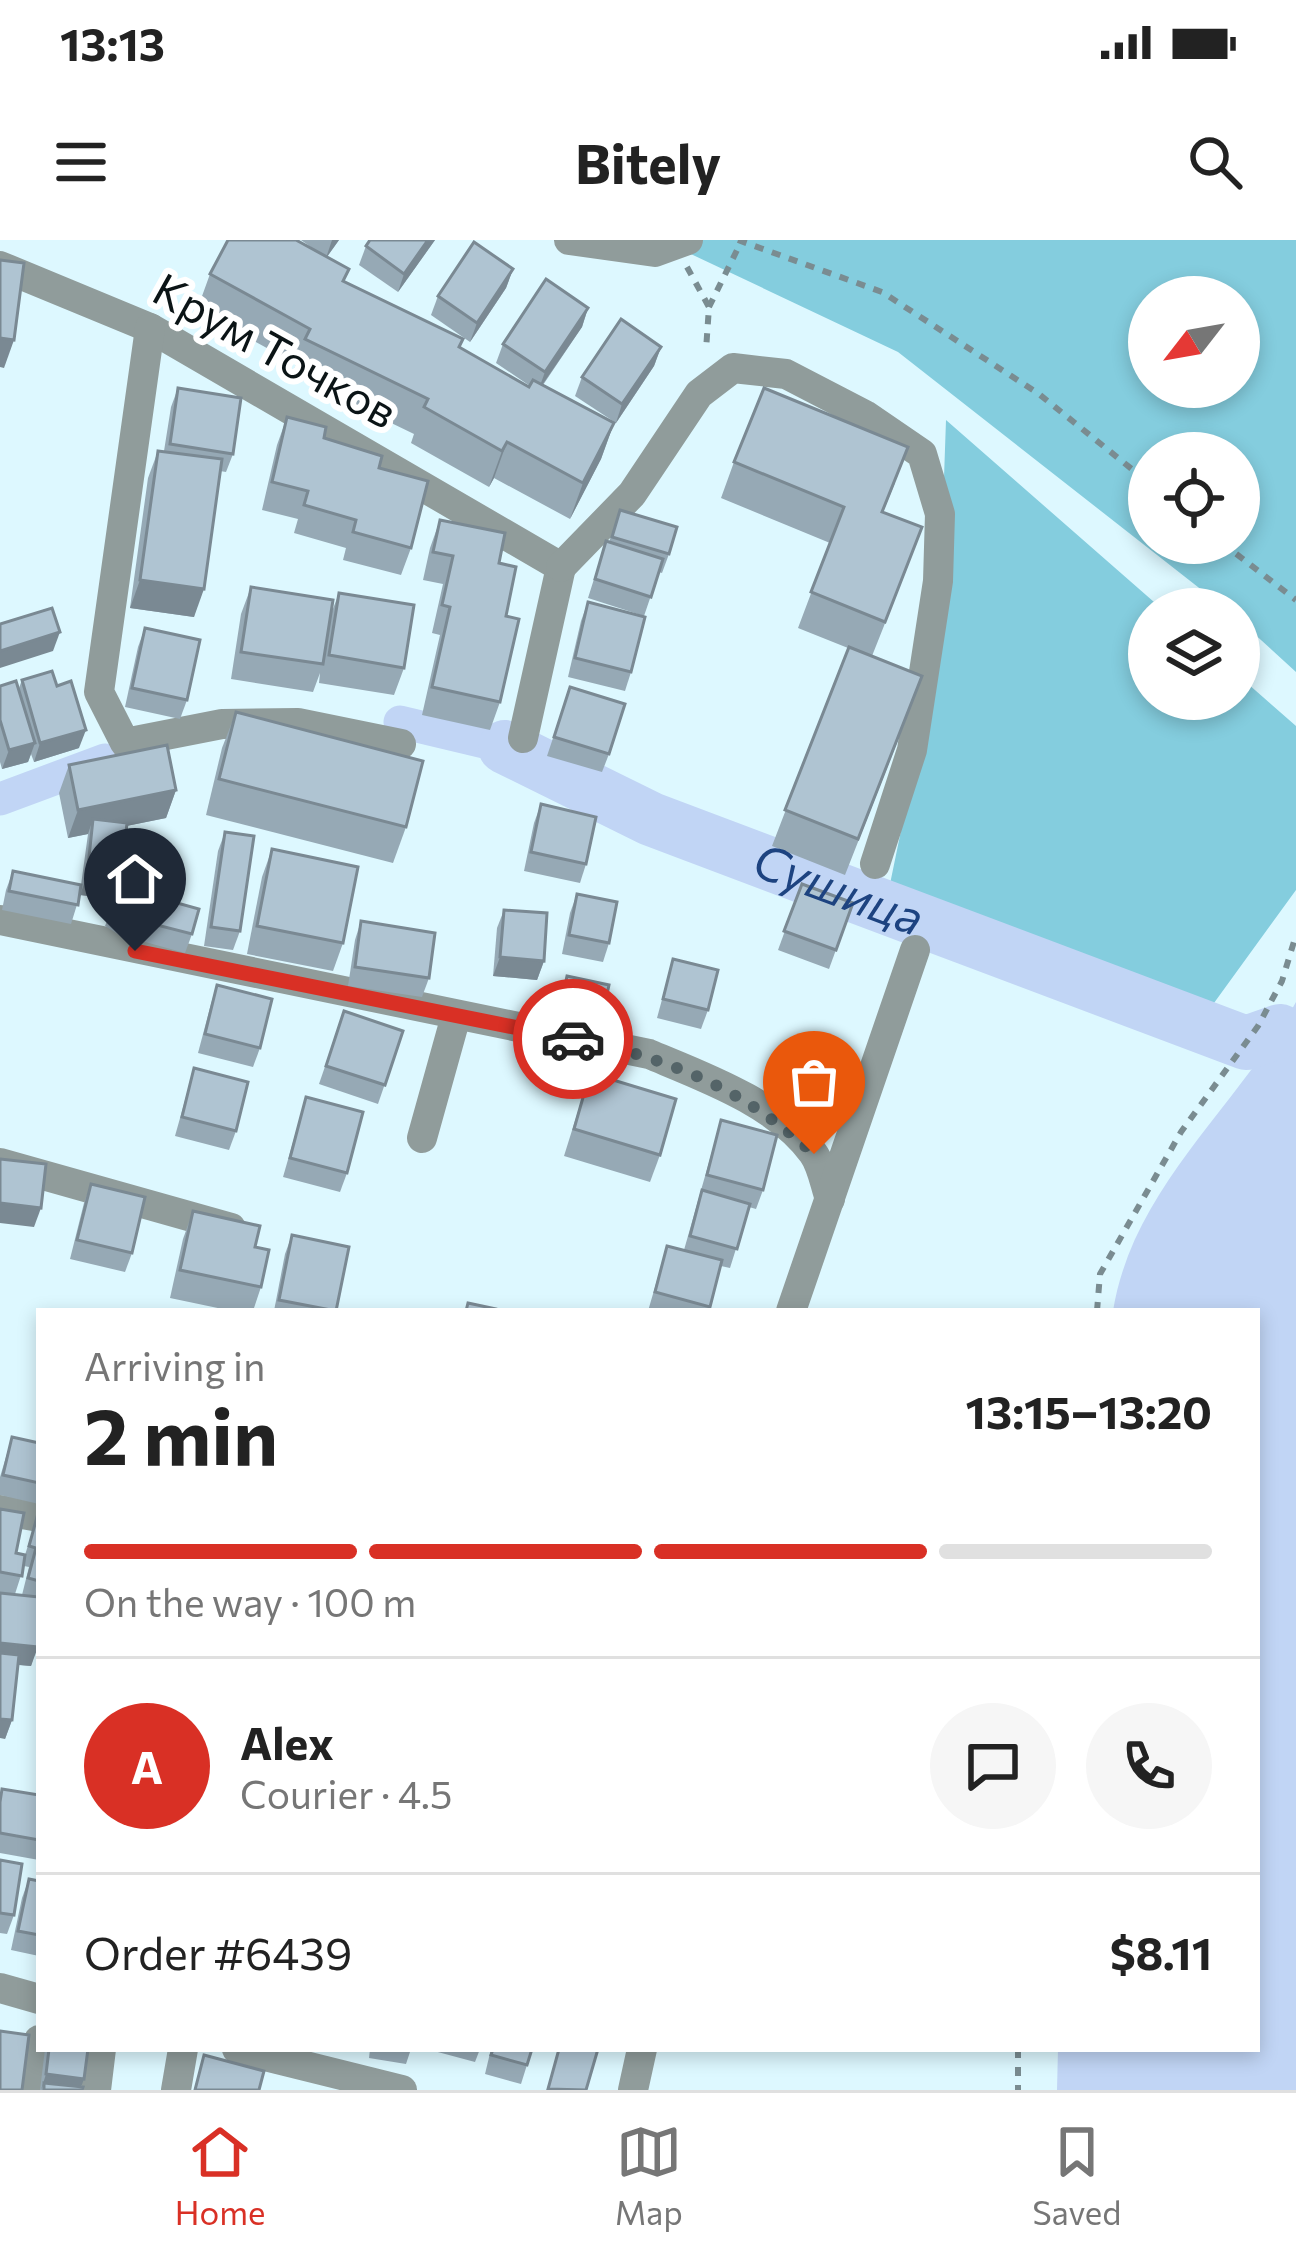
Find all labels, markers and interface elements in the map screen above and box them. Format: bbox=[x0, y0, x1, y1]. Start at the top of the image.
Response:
text: 13:13 bbox=[60, 15, 165, 70]
icon: menu bbox=[48, 129, 114, 195]
text: Bitely bbox=[575, 129, 721, 195]
icon: search bbox=[1182, 129, 1248, 195]
street label: Крум Точков bbox=[145, 259, 407, 438]
north arrow bbox=[1128, 276, 1260, 408]
map controls bbox=[1128, 276, 1260, 720]
button: locate bbox=[1128, 432, 1260, 564]
button: layers bbox=[1128, 588, 1260, 720]
pin bbox=[84, 828, 186, 951]
water label: Сушица bbox=[746, 828, 932, 946]
icon: home bbox=[102, 846, 168, 912]
courier bbox=[513, 979, 633, 1099]
icon: car bbox=[540, 1006, 606, 1072]
pin bbox=[763, 1031, 865, 1154]
icon: bag bbox=[781, 1049, 847, 1115]
text: Arriving in bbox=[84, 1341, 265, 1389]
text: 13:15–13:20 bbox=[966, 1383, 1212, 1438]
text: 2 min bbox=[84, 1386, 278, 1481]
text: On the way · 100 m bbox=[84, 1577, 416, 1625]
button: chat bbox=[930, 1703, 1056, 1829]
button: phone bbox=[1086, 1703, 1212, 1829]
text: Alex bbox=[240, 1714, 334, 1769]
text: A bbox=[131, 1738, 163, 1793]
text: Courier · 4.5 bbox=[240, 1769, 452, 1817]
text: Order #6439 bbox=[84, 1924, 352, 1979]
text: $8.11 bbox=[1110, 1924, 1212, 1979]
tab: Home bbox=[175, 2119, 265, 2232]
tab: Map bbox=[615, 2119, 683, 2232]
tab: Saved bbox=[1032, 2119, 1121, 2232]

